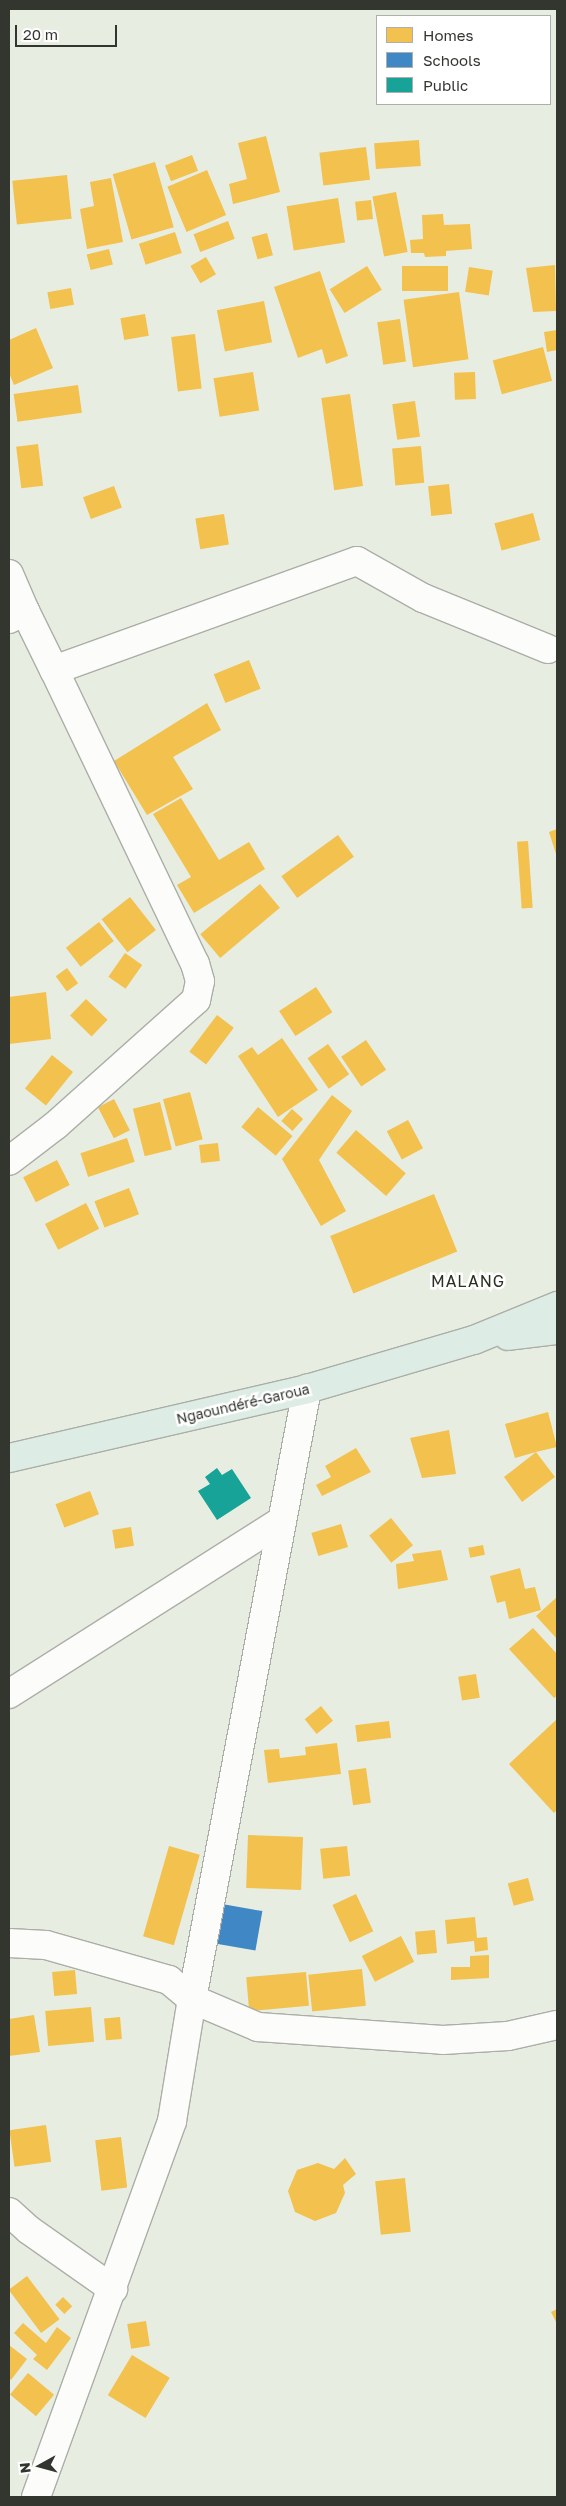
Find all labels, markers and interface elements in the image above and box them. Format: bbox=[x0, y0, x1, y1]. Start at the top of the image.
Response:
scale bar bbox=[18, 15, 120, 47]
legend bbox=[376, 15, 551, 105]
text: 20 m bbox=[23, 25, 58, 43]
text: Homes bbox=[423, 26, 473, 44]
text: Schools bbox=[423, 51, 481, 69]
text: Public bbox=[423, 76, 468, 94]
district label: MALANG bbox=[430, 1271, 506, 1291]
street label: Ngaoundéré-Garoua bbox=[175, 1381, 311, 1427]
north arrow bbox=[15, 2441, 65, 2491]
text: N bbox=[16, 2462, 34, 2474]

